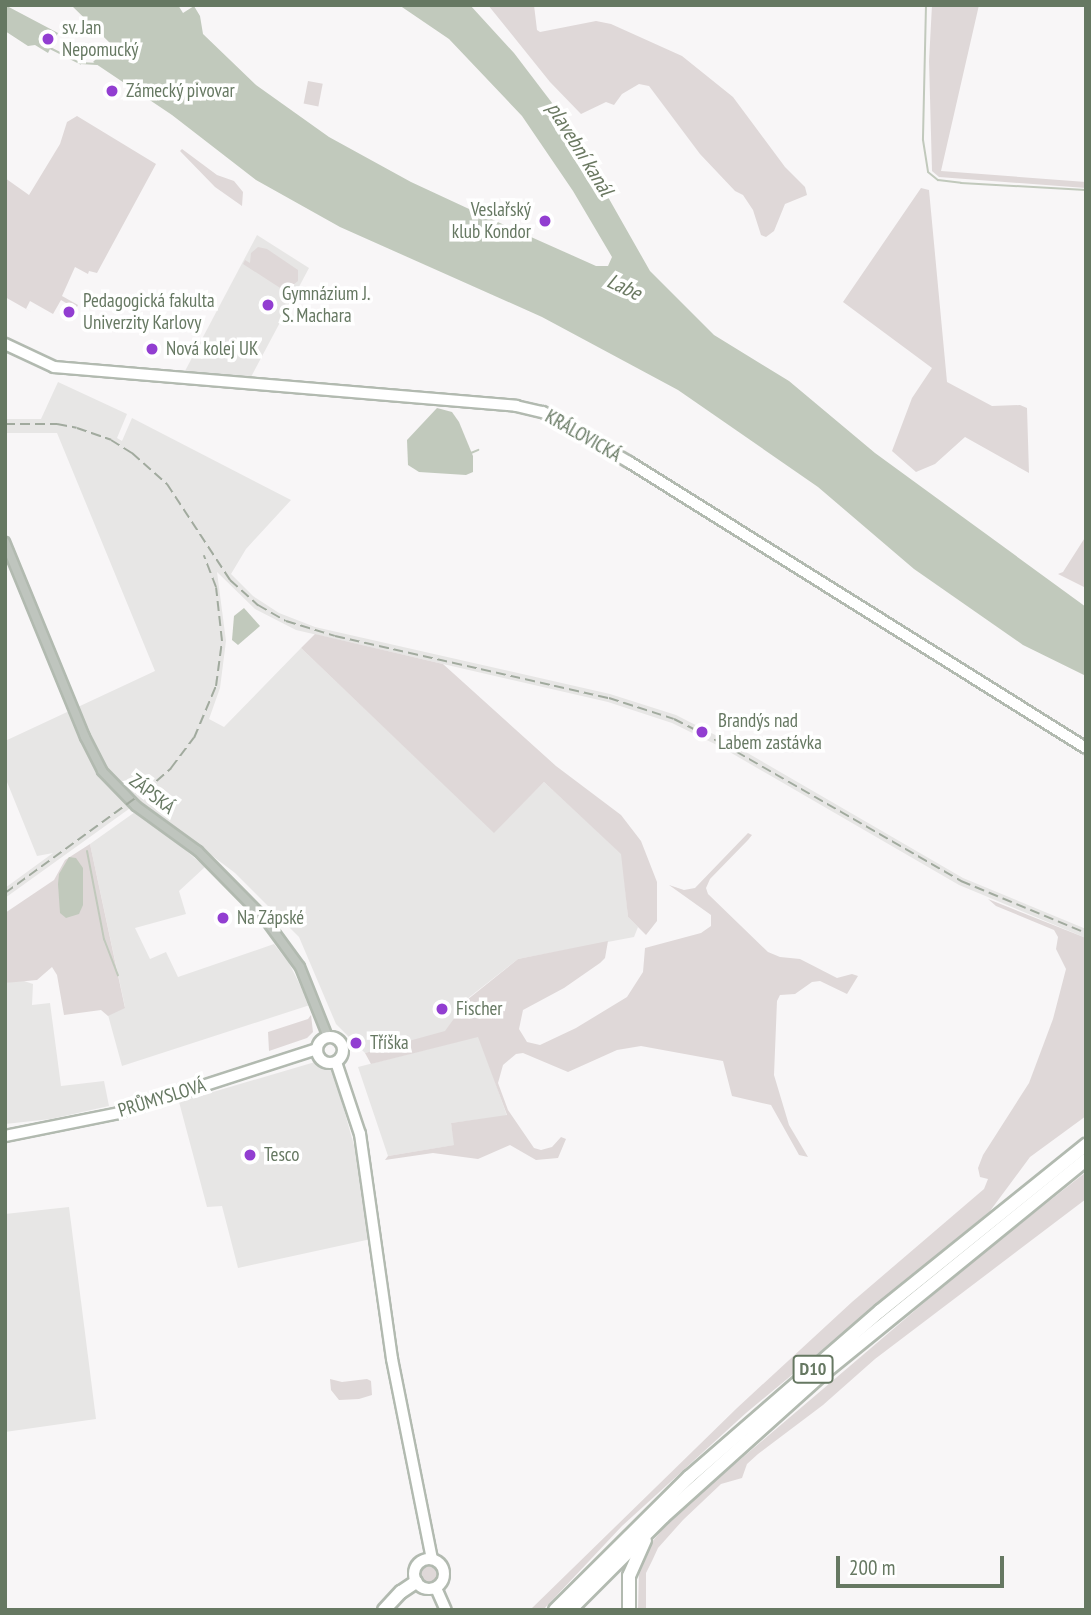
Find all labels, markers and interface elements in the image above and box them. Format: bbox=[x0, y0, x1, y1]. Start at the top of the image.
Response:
place label: sv. Jan Nepomucký bbox=[62, 17, 138, 61]
marker: sv. Jan Nepomucký bbox=[40, 31, 56, 47]
place label: Zámecký pivovar bbox=[126, 80, 235, 102]
marker: Zámecký pivovar bbox=[104, 83, 120, 99]
water label: plavební kanál bbox=[541, 98, 619, 200]
place label: Veslařský klub Kondor bbox=[452, 199, 531, 243]
marker: Veslařský klub Kondor bbox=[537, 213, 553, 229]
water label: Labe bbox=[603, 268, 645, 306]
place label: Gymnázium J. S. Machara bbox=[282, 283, 370, 327]
place label: Pedagogická fakulta Univerzity Karlovy bbox=[83, 290, 215, 334]
marker: Gymnázium J. S. Machara bbox=[260, 297, 276, 313]
marker: Pedagogická fakulta Univerzity Karlovy bbox=[61, 304, 77, 320]
place label: Nová kolej UK bbox=[166, 338, 258, 360]
marker: Nová kolej UK bbox=[144, 341, 160, 357]
street label: KRÁLOVICKÁ bbox=[541, 405, 625, 467]
place label: Brandýs nad Labem zastávka bbox=[718, 710, 822, 754]
marker: Brandýs nad Labem zastávka bbox=[692, 722, 712, 742]
street label: ZÁPSKÁ bbox=[125, 769, 179, 819]
place label: Na Zápské bbox=[237, 907, 305, 929]
marker: Na Zápské bbox=[215, 910, 231, 926]
place label: Fischer bbox=[456, 998, 503, 1020]
marker: Fischer bbox=[434, 1001, 450, 1017]
place label: Tříška bbox=[370, 1032, 409, 1054]
marker: Tříška bbox=[348, 1035, 364, 1051]
street label: PRŮMYSLOVÁ bbox=[115, 1074, 209, 1122]
place label: Tesco bbox=[264, 1144, 299, 1166]
marker: Tesco bbox=[242, 1147, 258, 1163]
road number: D10 bbox=[792, 1354, 834, 1384]
scale bar bbox=[839, 1542, 1007, 1586]
text: 200 m bbox=[849, 1554, 895, 1581]

